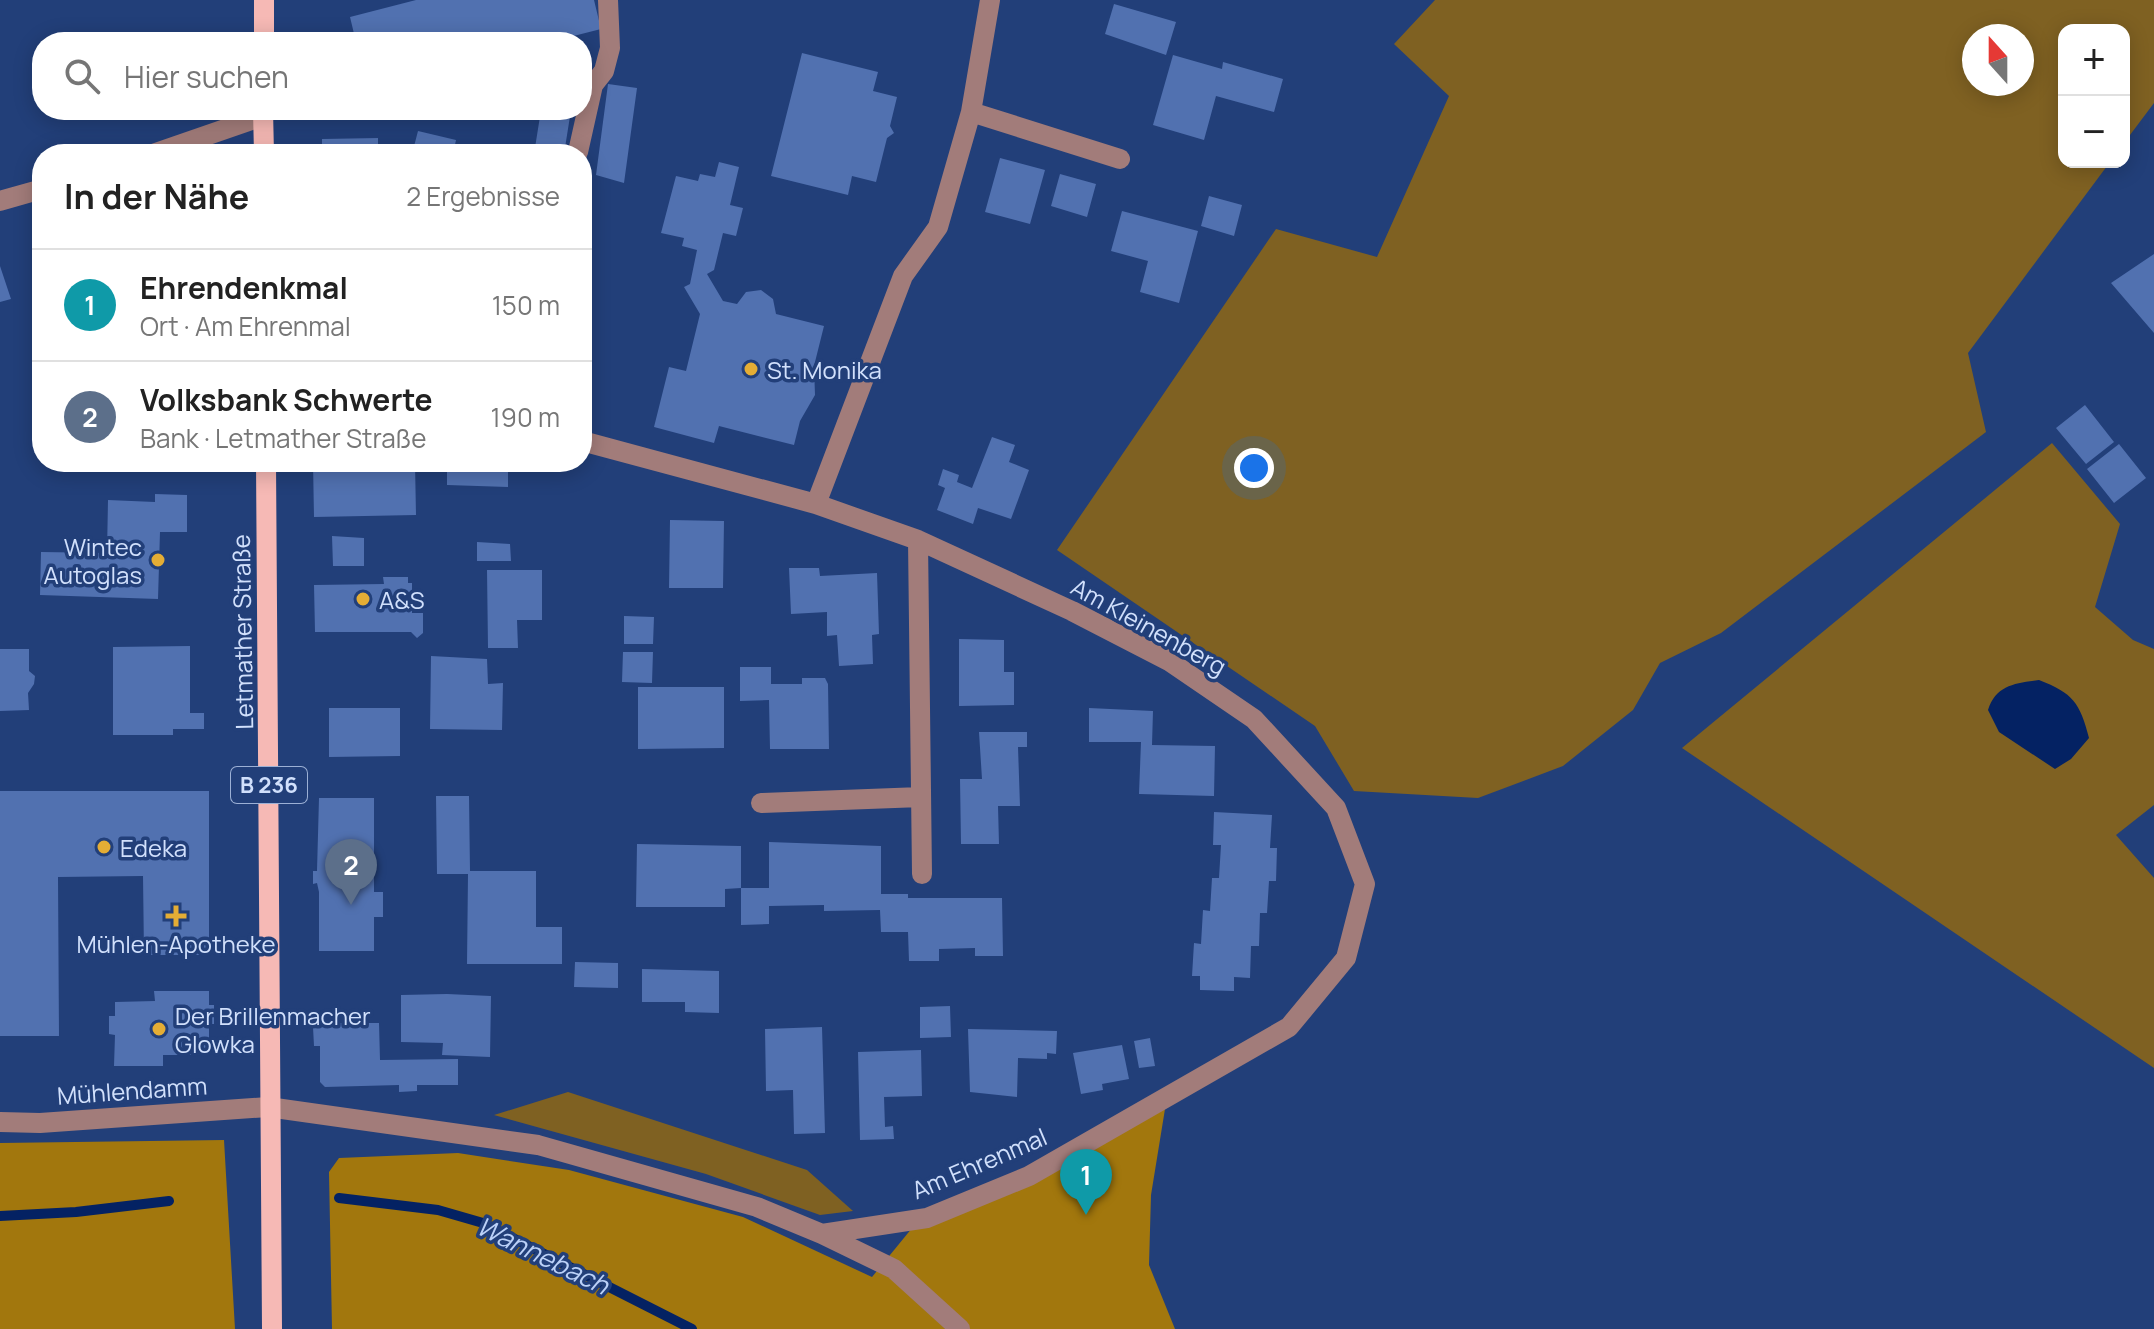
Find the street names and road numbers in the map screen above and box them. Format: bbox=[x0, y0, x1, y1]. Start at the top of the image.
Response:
street label: Letmather Straße bbox=[224, 534, 260, 730]
street label: Am Kleinenberg bbox=[1066, 570, 1232, 682]
road number: B 236 bbox=[231, 767, 307, 803]
street label: Mühlendamm bbox=[56, 1068, 208, 1112]
street label: Am Ehrenmal bbox=[906, 1120, 1052, 1206]

